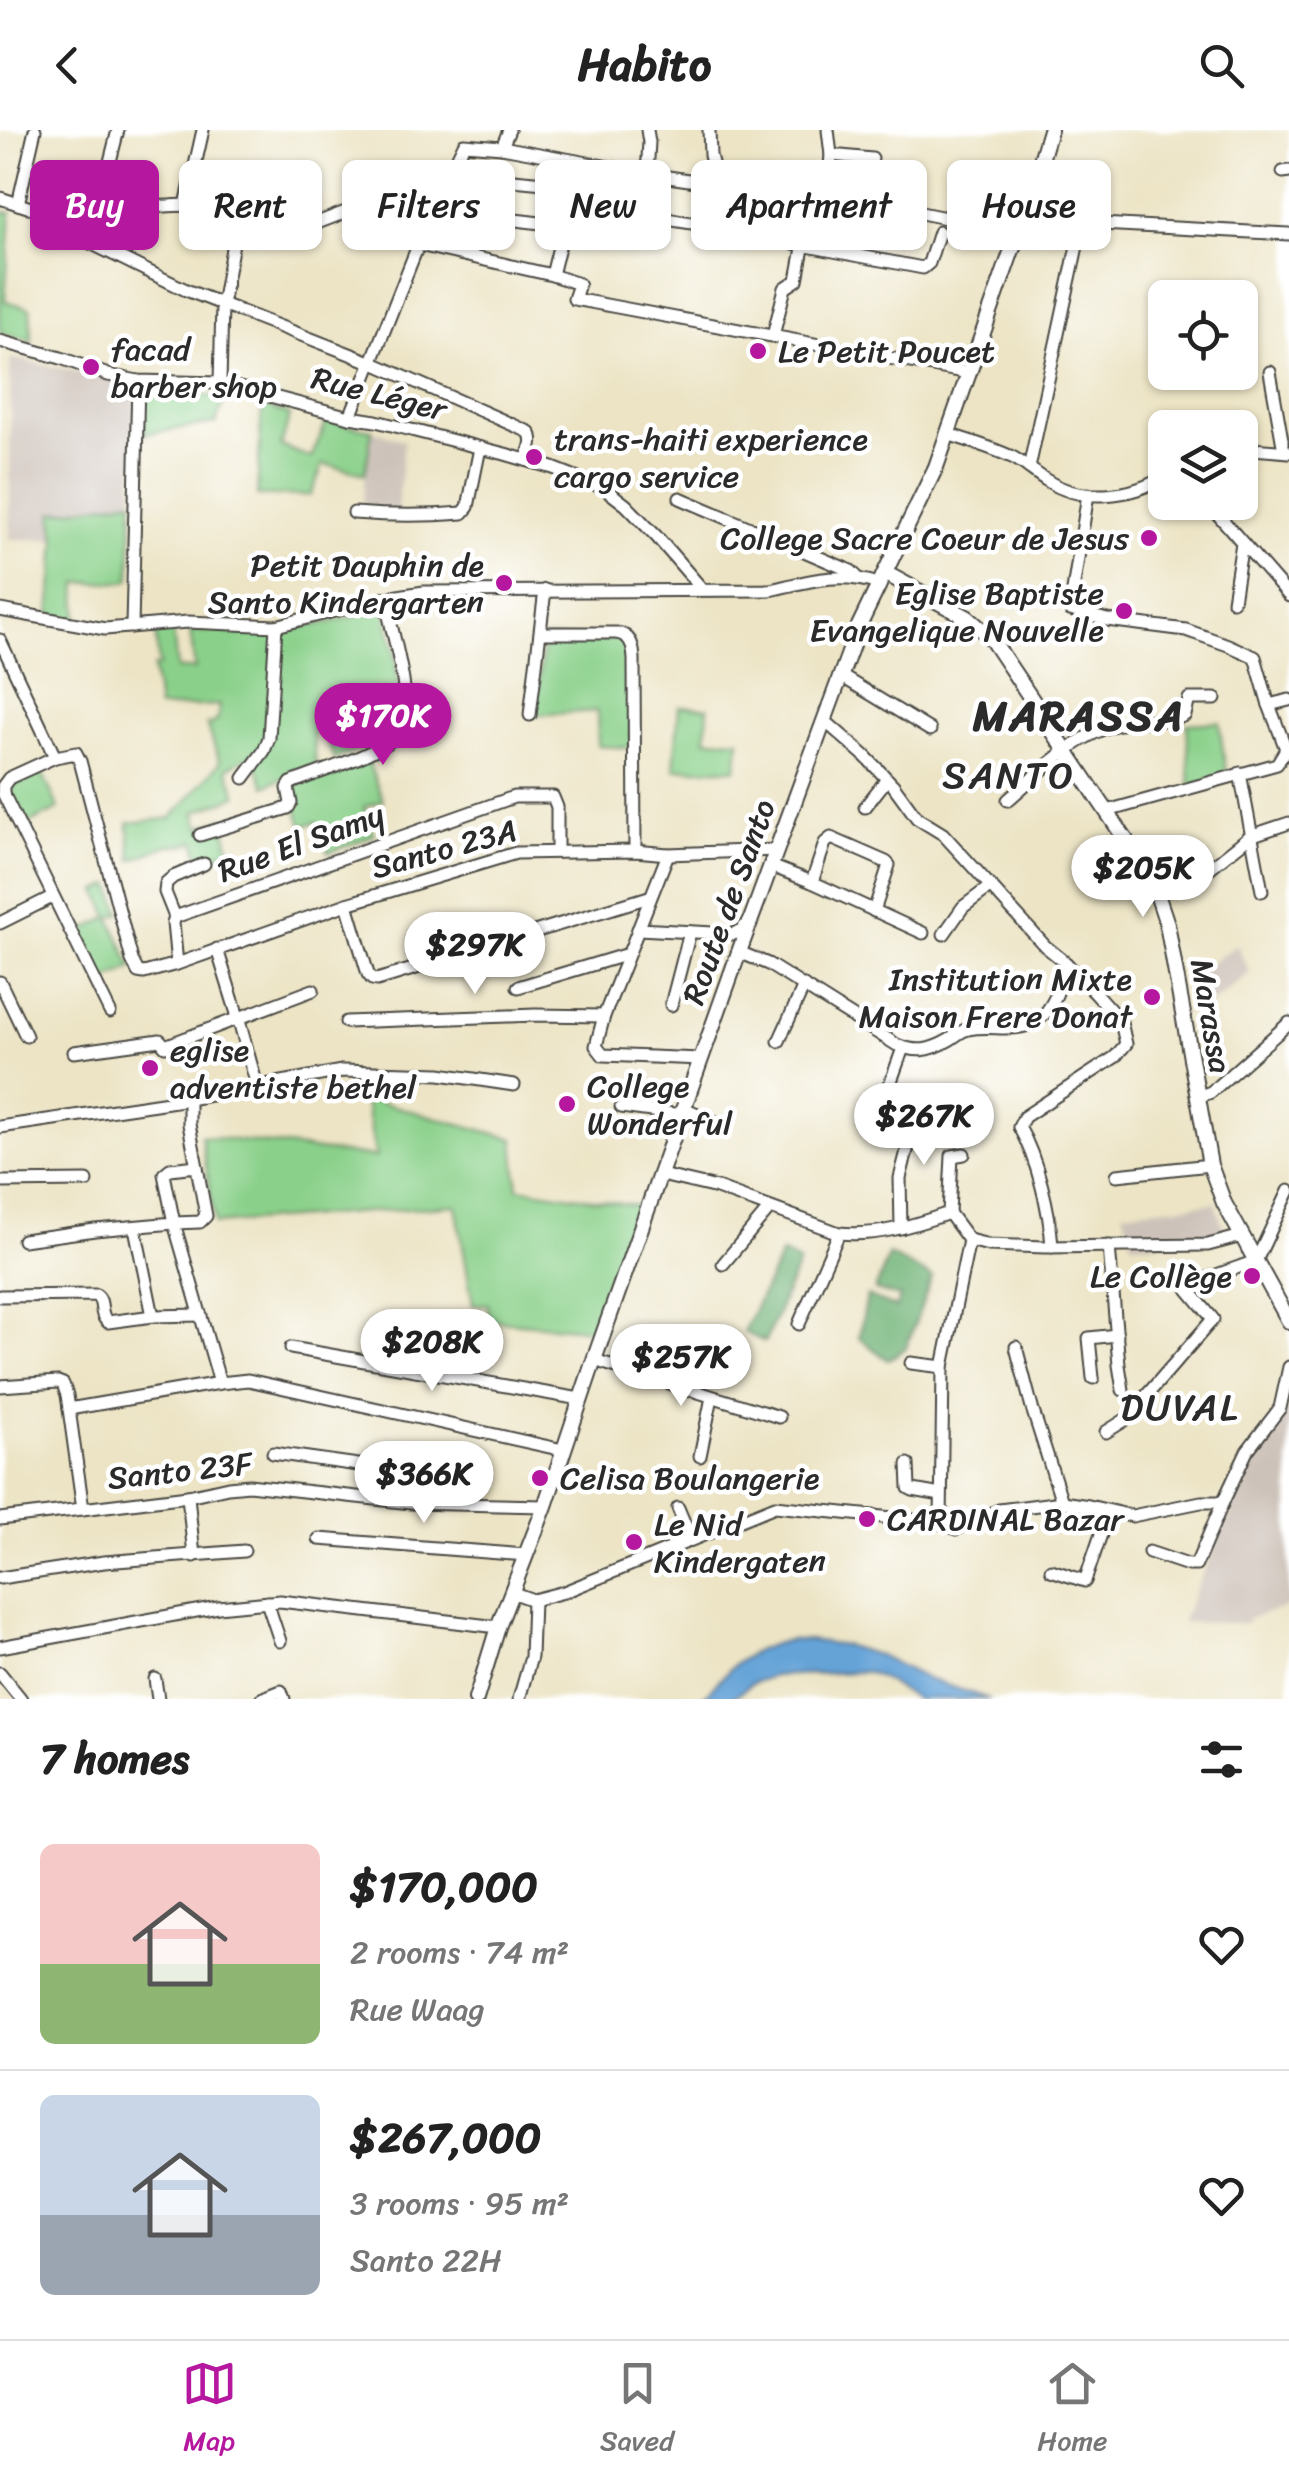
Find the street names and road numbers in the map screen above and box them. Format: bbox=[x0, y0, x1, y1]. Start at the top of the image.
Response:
street label: Rue Léger bbox=[306, 350, 454, 439]
street label: Rue El Samy bbox=[210, 786, 393, 899]
street label: Route de Santo bbox=[665, 791, 793, 1013]
street label: Santo 23A bbox=[365, 802, 523, 896]
street label: Marassa bbox=[1173, 954, 1249, 1078]
street label: Santo 23F bbox=[105, 1435, 257, 1507]

